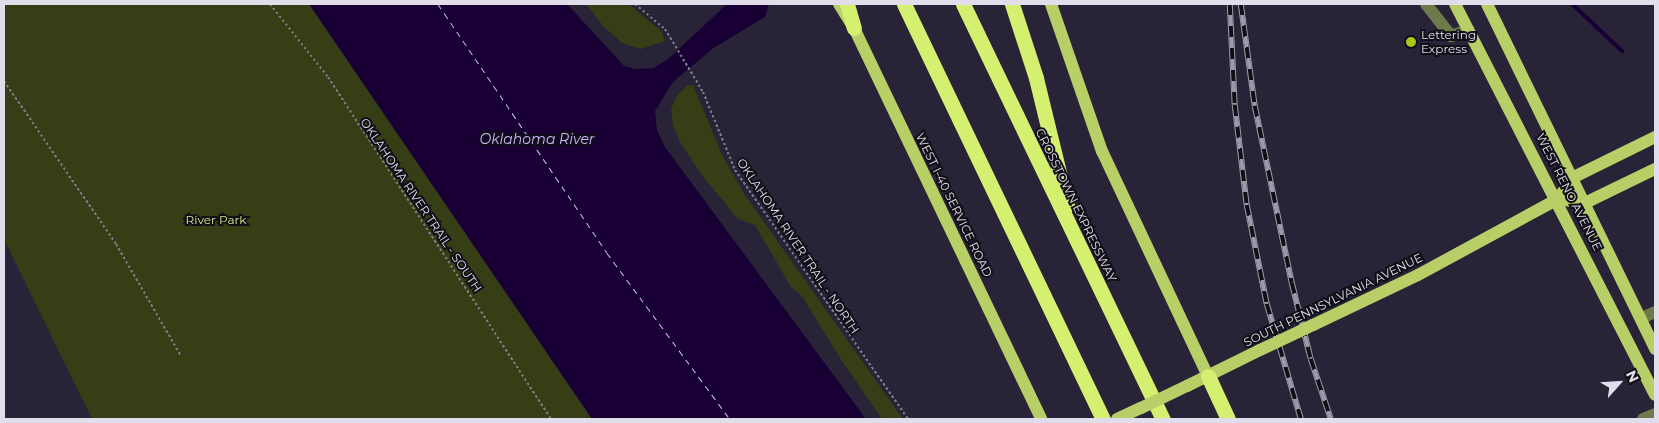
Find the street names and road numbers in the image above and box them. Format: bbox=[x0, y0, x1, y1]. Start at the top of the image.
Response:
street label: OKLAHOMA RIVER TRAIL - SOUTH bbox=[357, 115, 485, 295]
street label: CROSSTOWN EXPRESSWAY bbox=[1033, 126, 1119, 284]
street label: WEST I-40 SERVICE ROAD bbox=[913, 131, 995, 279]
street label: WEST RENO AVENUE bbox=[1533, 131, 1605, 253]
street label: OKLAHOMA RIVER TRAIL - NORTH bbox=[734, 156, 862, 336]
street label: SOUTH PENNSYLVANIA AVENUE bbox=[1241, 250, 1425, 350]

